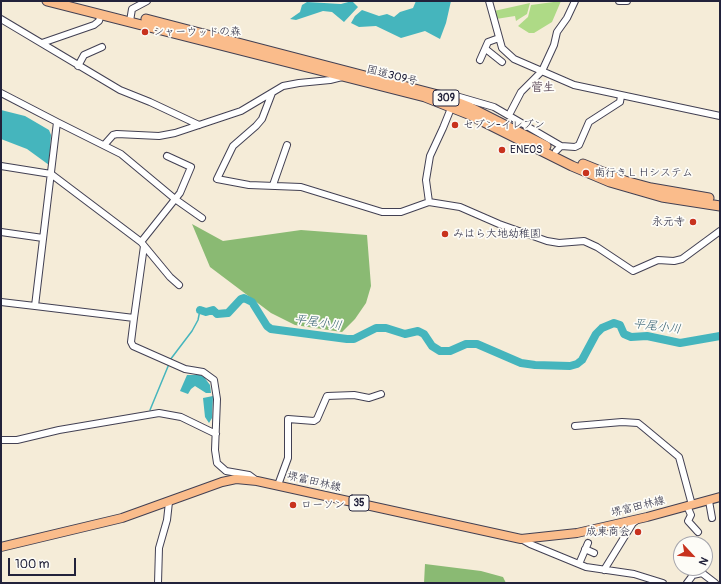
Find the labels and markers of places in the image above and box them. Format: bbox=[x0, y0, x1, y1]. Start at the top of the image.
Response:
place label: シャーウッドの森 bbox=[153, 25, 241, 39]
marker: シャーウッドの森 bbox=[140, 27, 150, 37]
place label: セブン-イレブン bbox=[463, 118, 545, 132]
marker: セブン-イレブン bbox=[450, 120, 460, 130]
place label: ENEOS bbox=[510, 143, 542, 157]
marker: ENEOS bbox=[497, 145, 507, 155]
place label: 南行きＬＨシステム bbox=[594, 166, 693, 180]
marker: 南行きＬＨシステム bbox=[581, 168, 591, 178]
place label: 永元寺 bbox=[652, 215, 685, 229]
marker: 永元寺 bbox=[688, 217, 698, 227]
place label: みはら大地幼稚園 bbox=[453, 227, 541, 241]
marker: みはら大地幼稚園 bbox=[440, 229, 450, 239]
place label: ローソン bbox=[301, 498, 345, 512]
marker: ローソン bbox=[288, 500, 298, 510]
place label: 成東商会 bbox=[586, 525, 630, 539]
marker: 成東商会 bbox=[633, 527, 643, 537]

